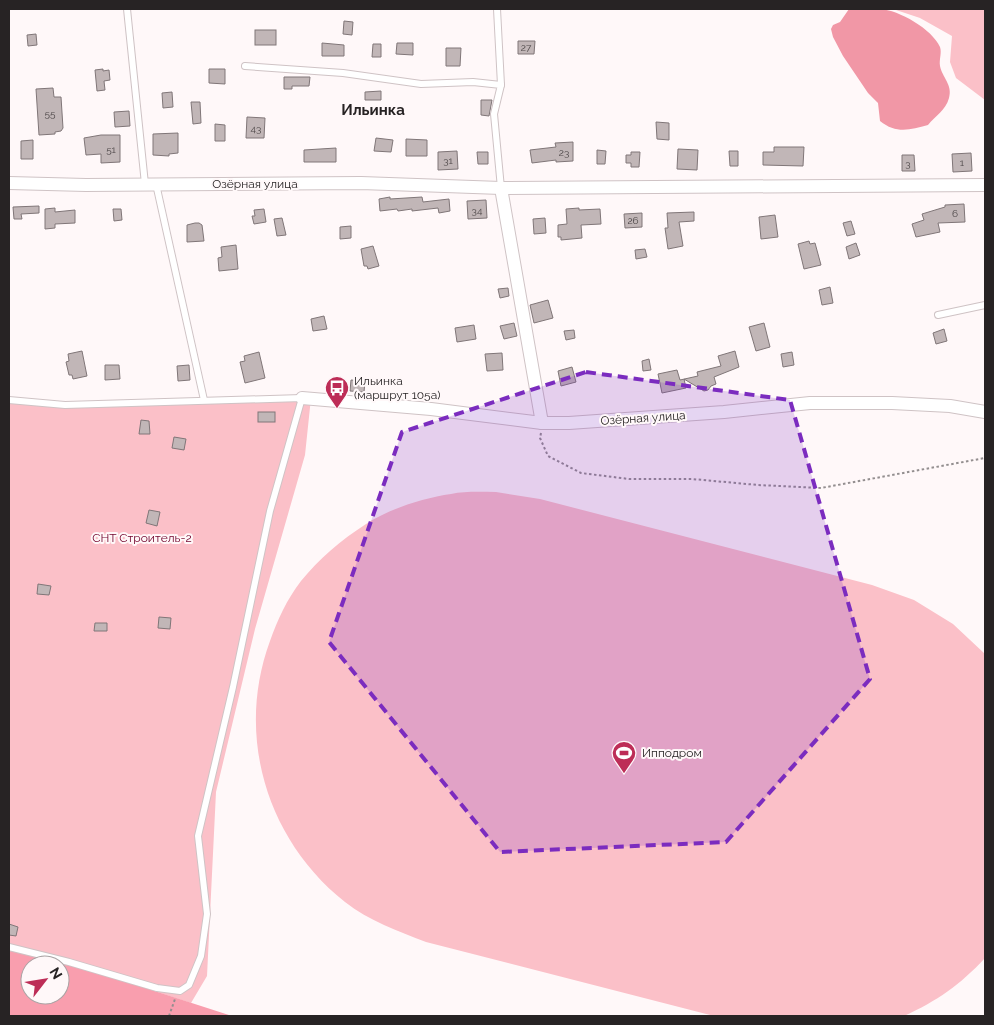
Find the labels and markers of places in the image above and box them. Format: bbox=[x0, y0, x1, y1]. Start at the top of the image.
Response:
place label: Ильинка (маршрут 105а) bbox=[354, 374, 440, 402]
bus stop icon: Ильинка (маршрут 105а) bbox=[324, 375, 350, 409]
sports icon: Ипподром bbox=[611, 740, 637, 774]
place label: Ипподром bbox=[642, 746, 702, 760]

